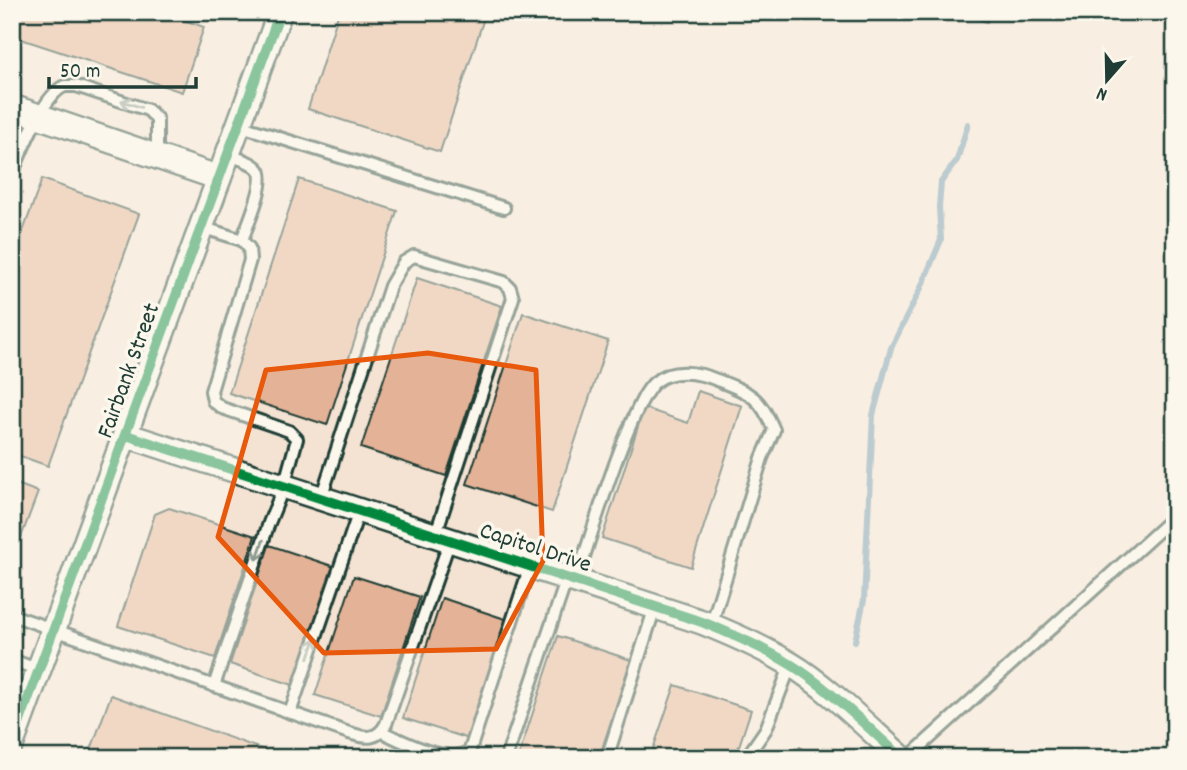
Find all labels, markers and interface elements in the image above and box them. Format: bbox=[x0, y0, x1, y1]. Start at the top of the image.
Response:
scale bar bbox=[49, 46, 196, 90]
north arrow bbox=[1072, 46, 1142, 116]
text: 50 m bbox=[60, 58, 100, 88]
text: N bbox=[1093, 78, 1111, 107]
one-way arrow bbox=[120, 97, 142, 109]
street label: Fairbank Street bbox=[90, 299, 170, 443]
street label: Capitol Drive bbox=[475, 515, 595, 583]
one-way arrow bbox=[253, 539, 265, 561]
one-way arrow bbox=[307, 638, 319, 660]

